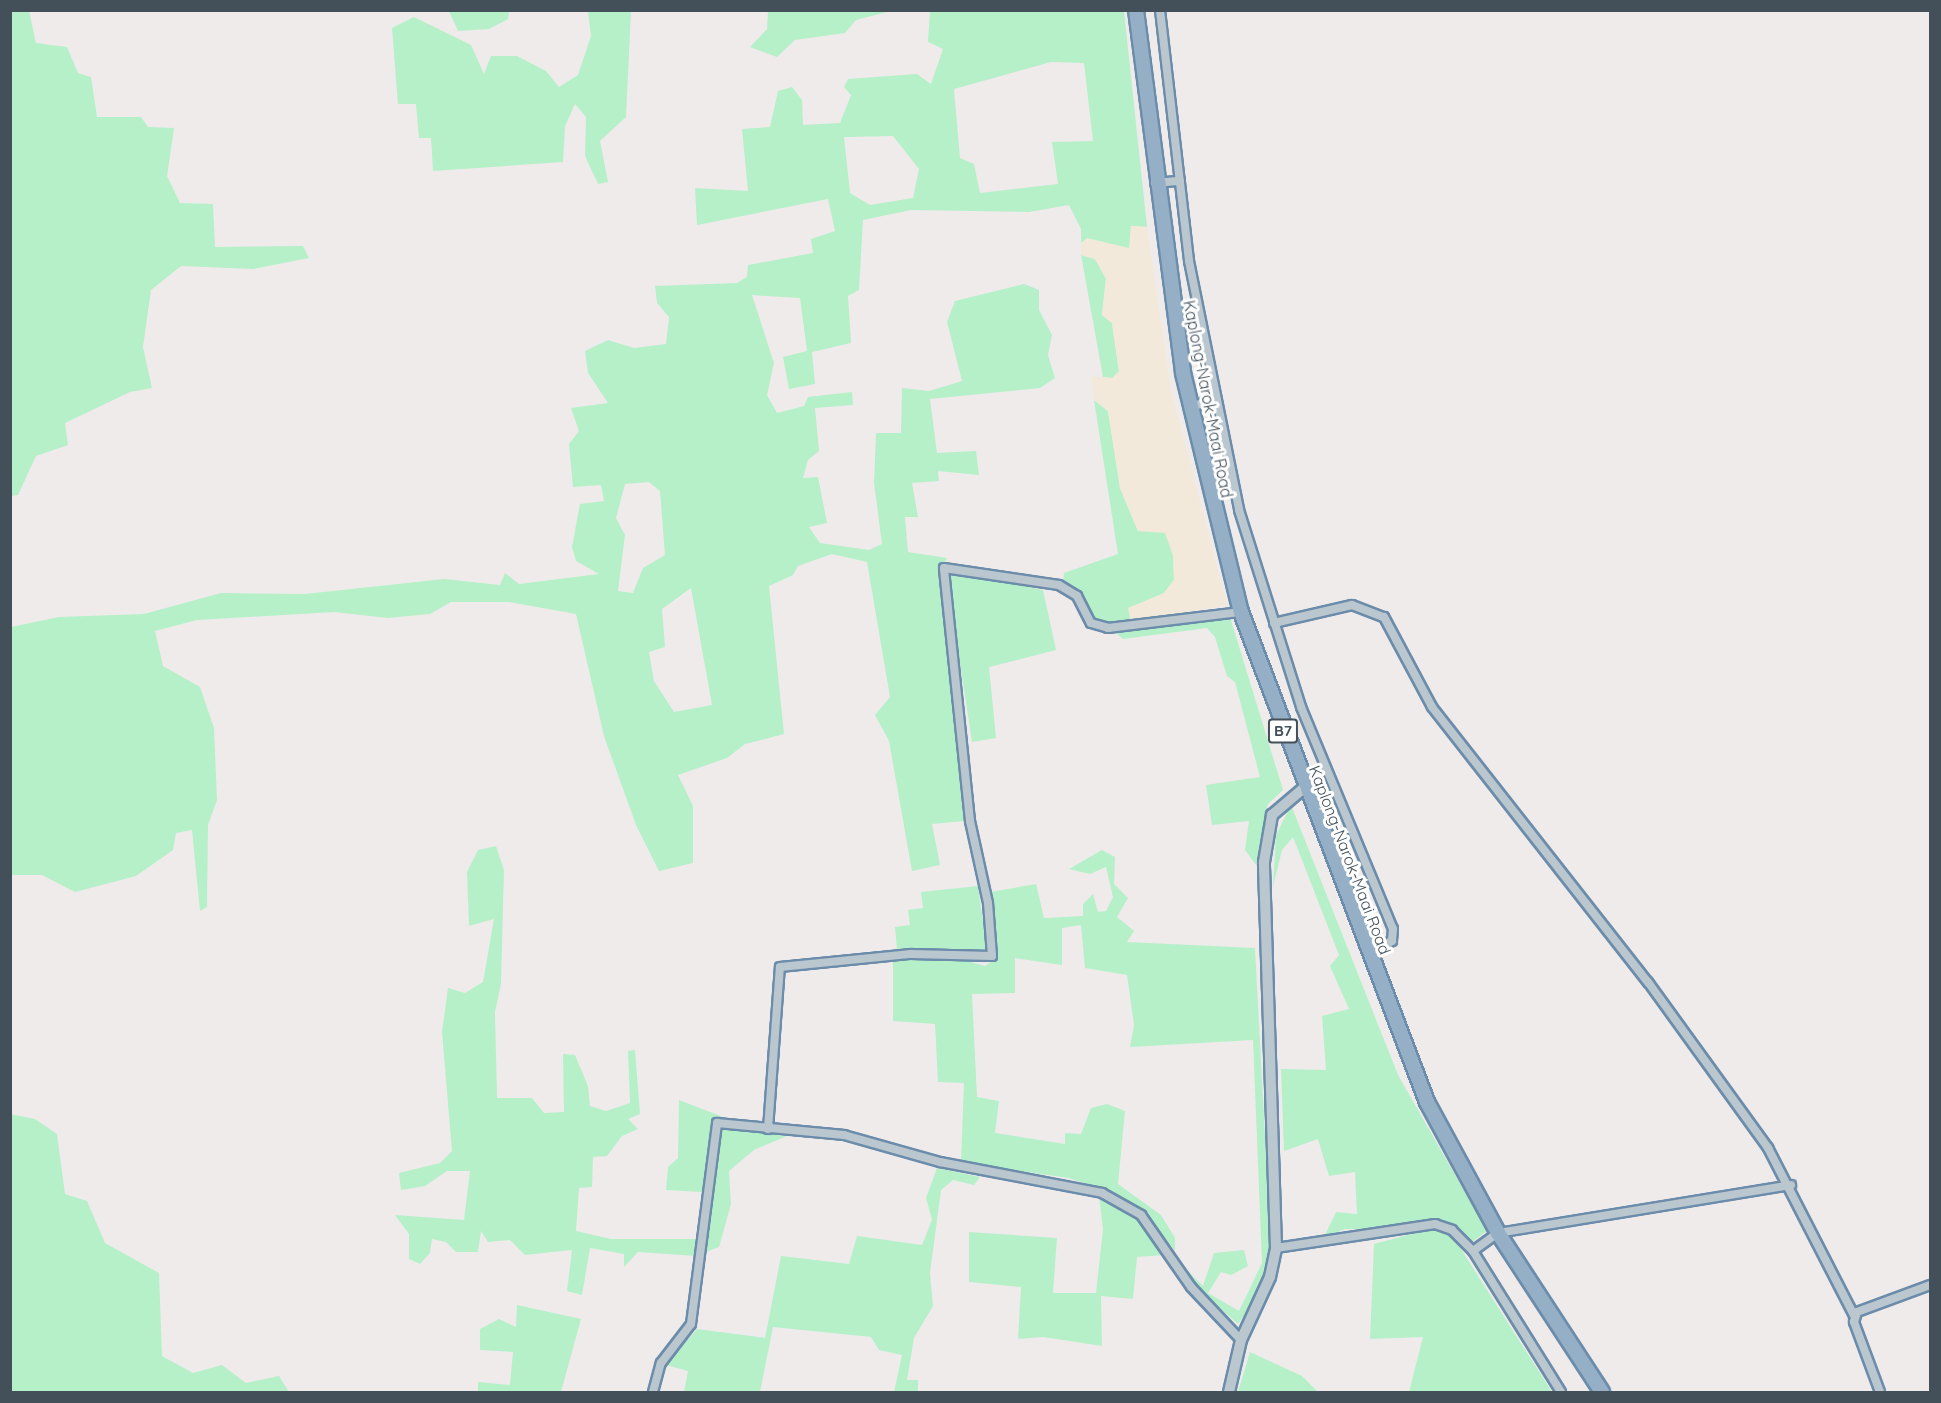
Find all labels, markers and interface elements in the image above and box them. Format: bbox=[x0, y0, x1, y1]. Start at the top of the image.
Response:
street label: Kaplong-Narok-Maai Road bbox=[1179, 299, 1237, 499]
road number: B7 bbox=[1266, 719, 1300, 743]
street label: Kaplong-Narok-Maai Road bbox=[1305, 763, 1395, 957]

